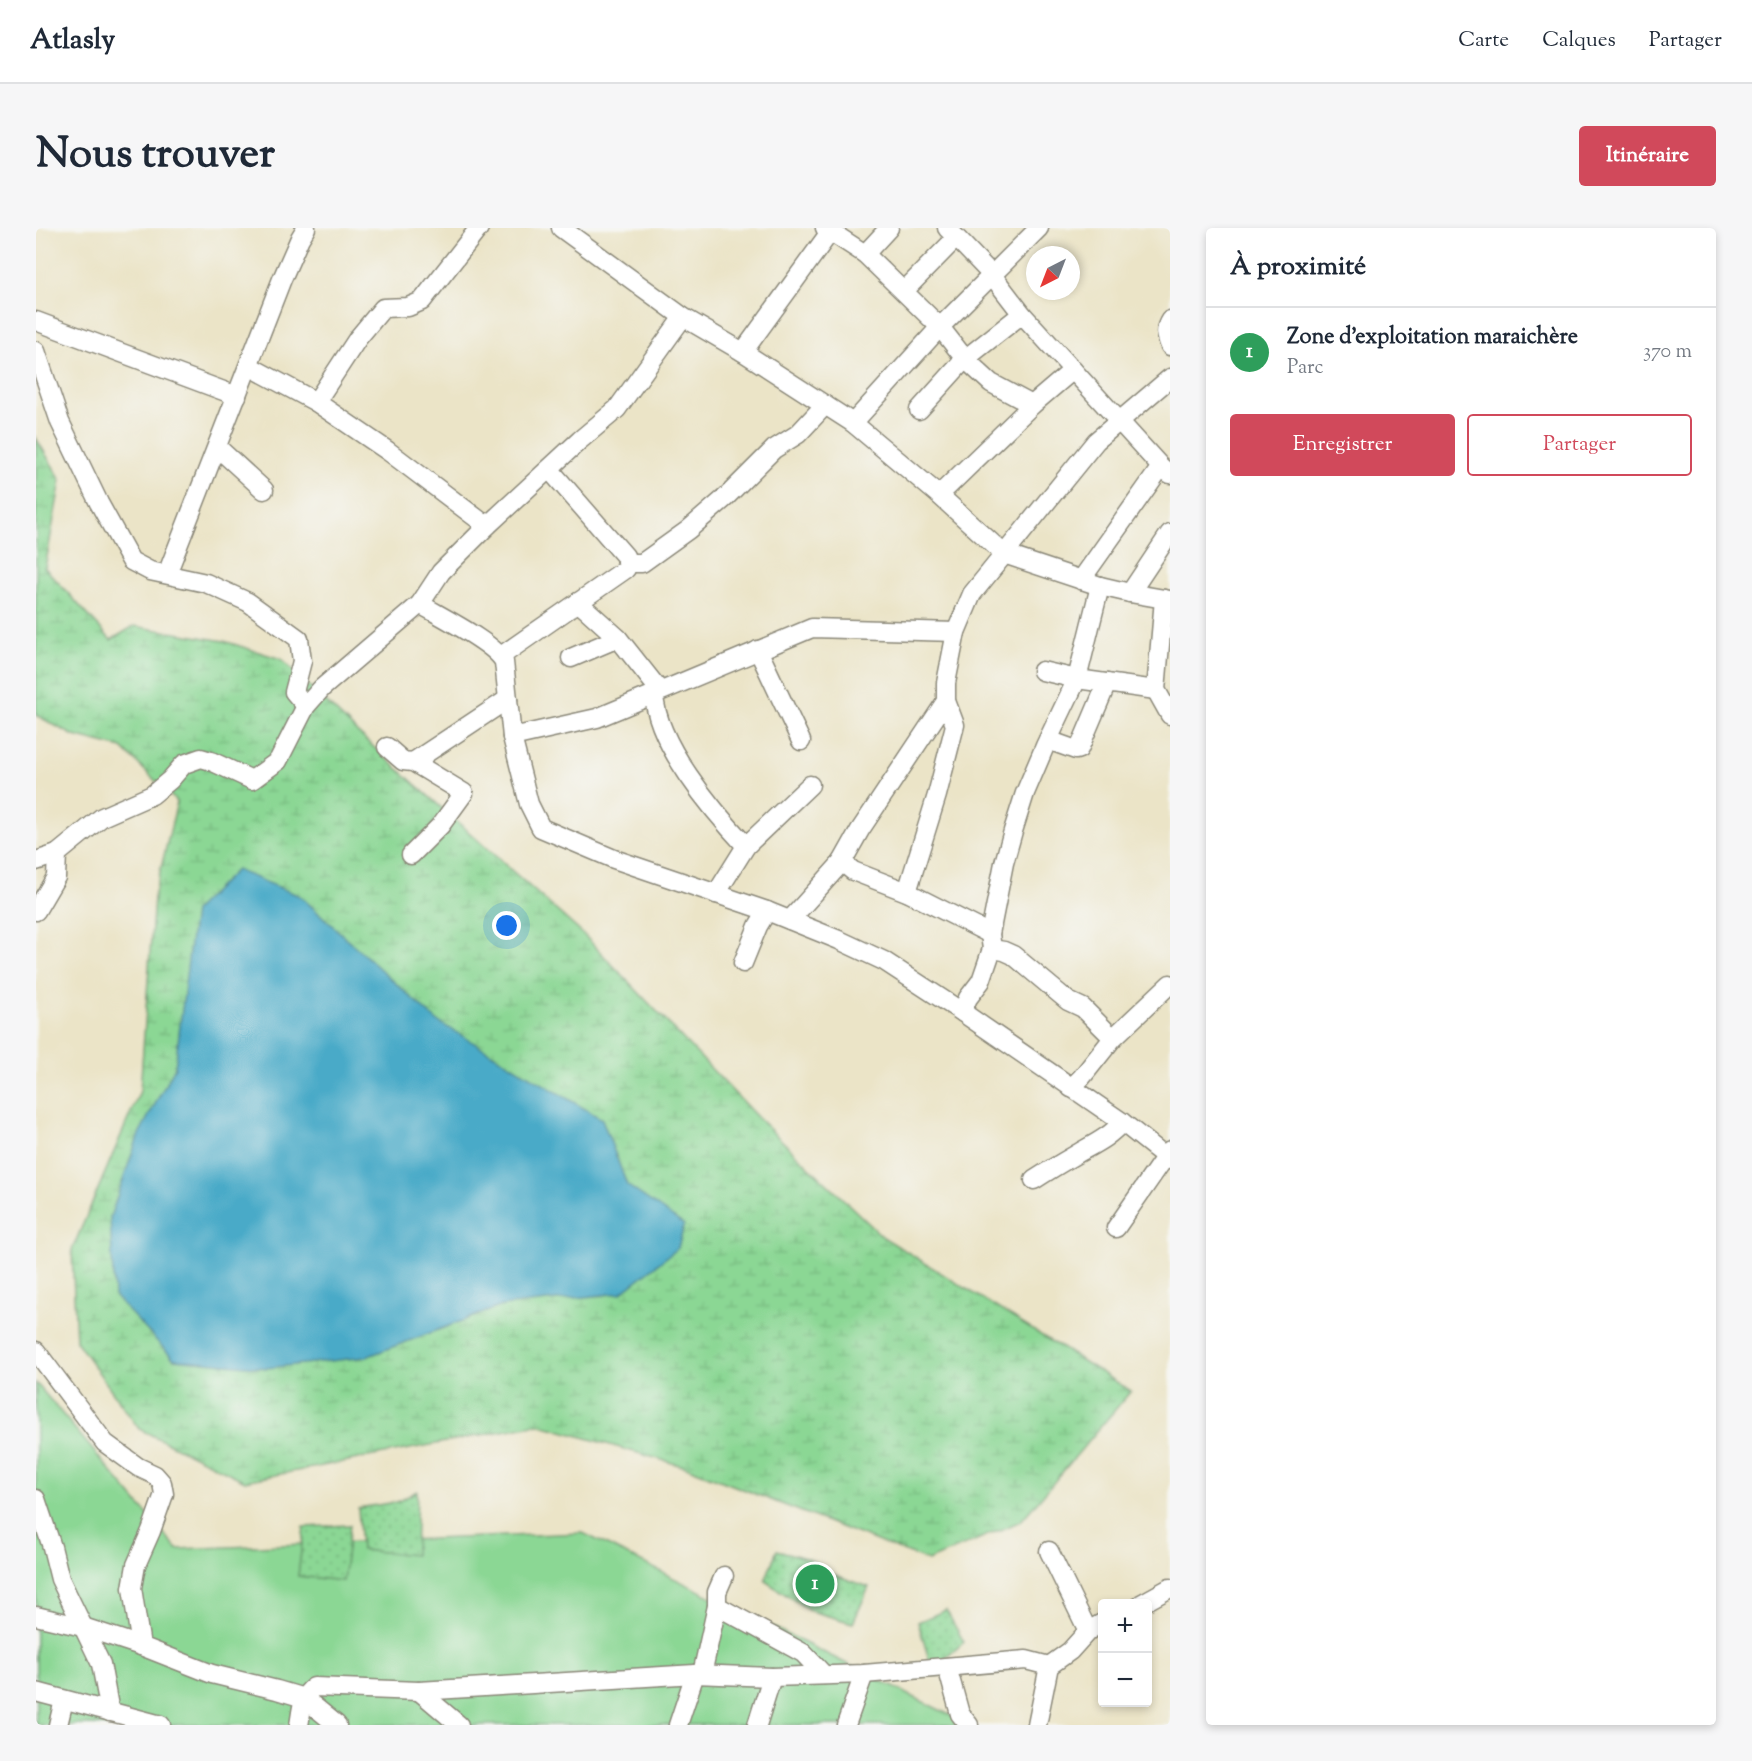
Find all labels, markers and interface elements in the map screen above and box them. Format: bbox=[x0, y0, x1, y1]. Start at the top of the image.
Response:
text: Atlasly bbox=[30, 21, 115, 61]
text: Carte bbox=[1458, 26, 1509, 56]
text: Calques bbox=[1542, 26, 1616, 56]
text: Partager bbox=[1649, 26, 1722, 56]
text: Nous trouver bbox=[36, 126, 275, 186]
button: Itinéraire bbox=[1579, 126, 1716, 186]
north arrow bbox=[1026, 246, 1080, 300]
text: À proximité bbox=[1230, 249, 1366, 286]
text: Zone d'exploitation maraichère bbox=[1287, 322, 1578, 354]
text: 1 bbox=[1246, 338, 1253, 367]
text: 370 m bbox=[1643, 338, 1692, 367]
text: Parc bbox=[1287, 354, 1323, 383]
button: Enregistrer bbox=[1230, 414, 1455, 476]
button: Partager bbox=[1467, 414, 1692, 476]
your location bbox=[492, 911, 521, 940]
pin: 1 bbox=[796, 1562, 834, 1606]
map controls bbox=[1098, 1599, 1152, 1707]
button: + bbox=[1098, 1599, 1152, 1653]
button: − bbox=[1098, 1653, 1152, 1707]

